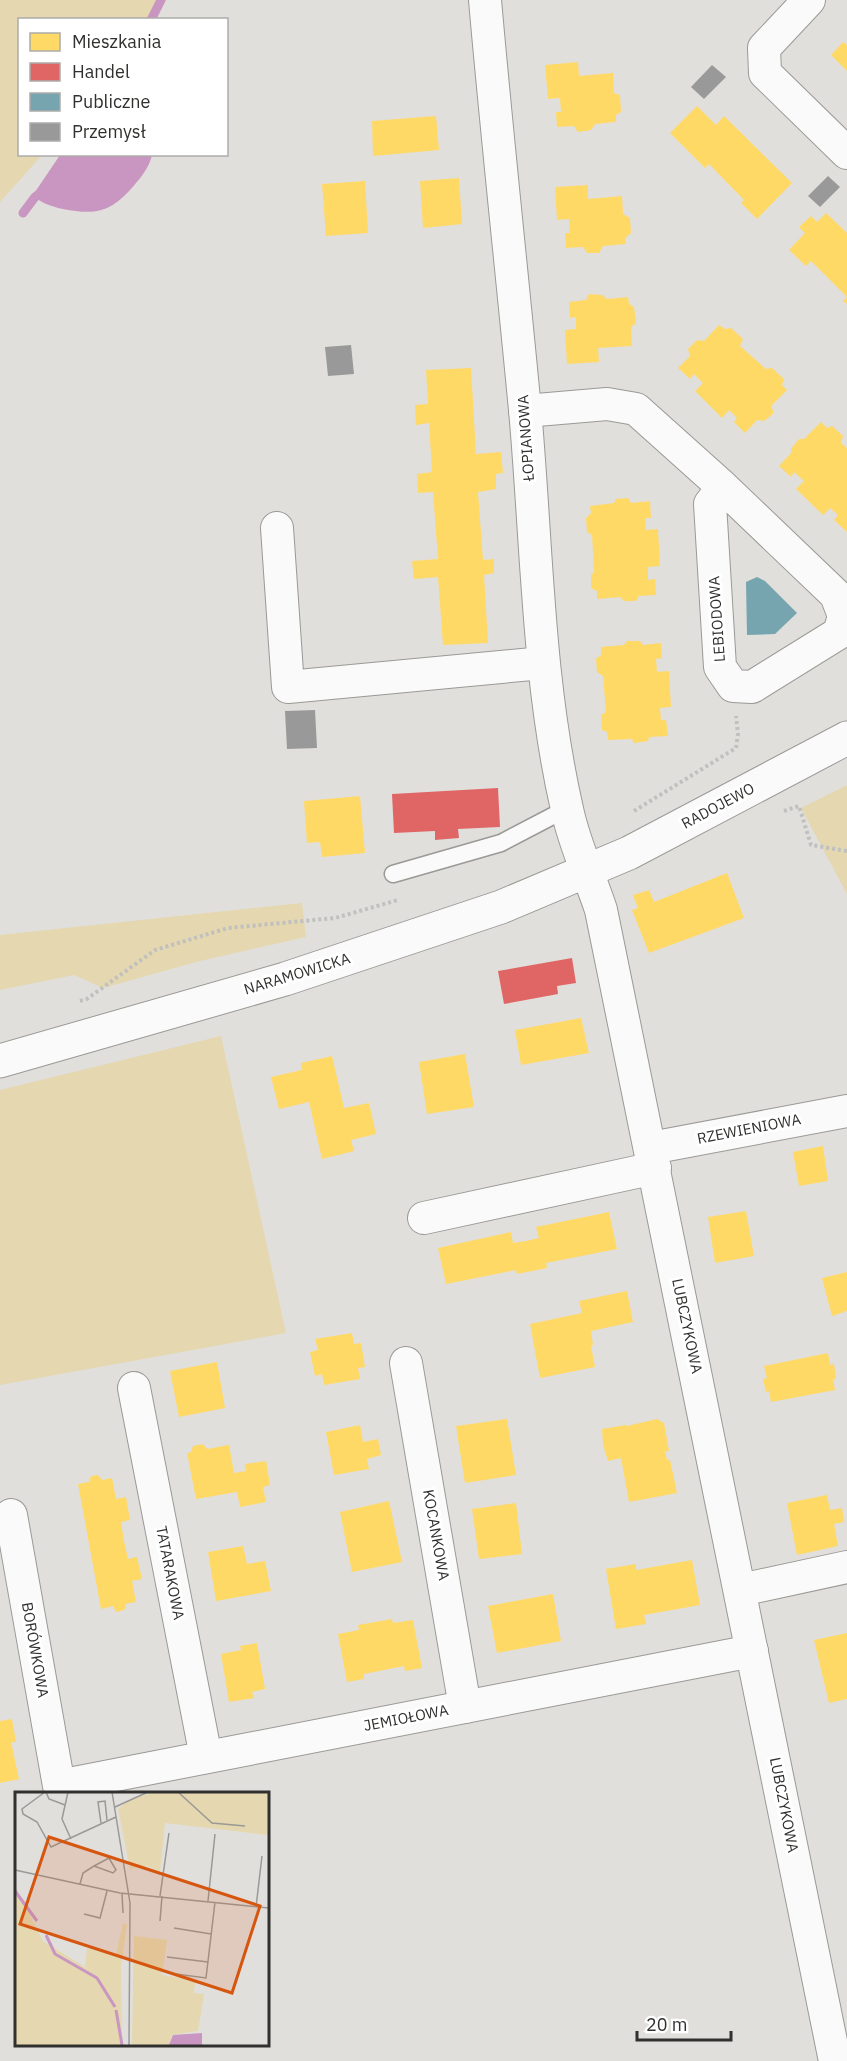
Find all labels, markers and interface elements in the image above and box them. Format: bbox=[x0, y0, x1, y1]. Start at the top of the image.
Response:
legend bbox=[18, 18, 228, 156]
text: Mieszkania bbox=[72, 30, 162, 53]
text: Handel bbox=[72, 60, 130, 83]
text: Publiczne bbox=[72, 90, 151, 113]
text: Przemysł bbox=[72, 120, 146, 143]
street label: ŁOPIANOWA bbox=[513, 394, 538, 483]
street label: LEBIODOWA bbox=[704, 575, 729, 663]
street label: RADOJEWO bbox=[678, 778, 758, 833]
street label: NARAMOWICKA bbox=[241, 948, 353, 999]
street label: RZEWIENIOWA bbox=[695, 1109, 803, 1148]
street label: LUBCZYKOWA bbox=[668, 1277, 707, 1376]
street label: KOCANKOWA bbox=[419, 1488, 454, 1582]
street label: TATARAKOWA bbox=[152, 1524, 189, 1622]
street label: BORÓWKOWA bbox=[18, 1601, 53, 1699]
street label: JEMIOŁOWA bbox=[362, 1700, 450, 1735]
street label: LUBCZYKOWA bbox=[766, 1756, 803, 1855]
inset map bbox=[15, 1792, 268, 2046]
scale bar bbox=[637, 2004, 732, 2042]
text: 20 m bbox=[646, 2013, 688, 2036]

